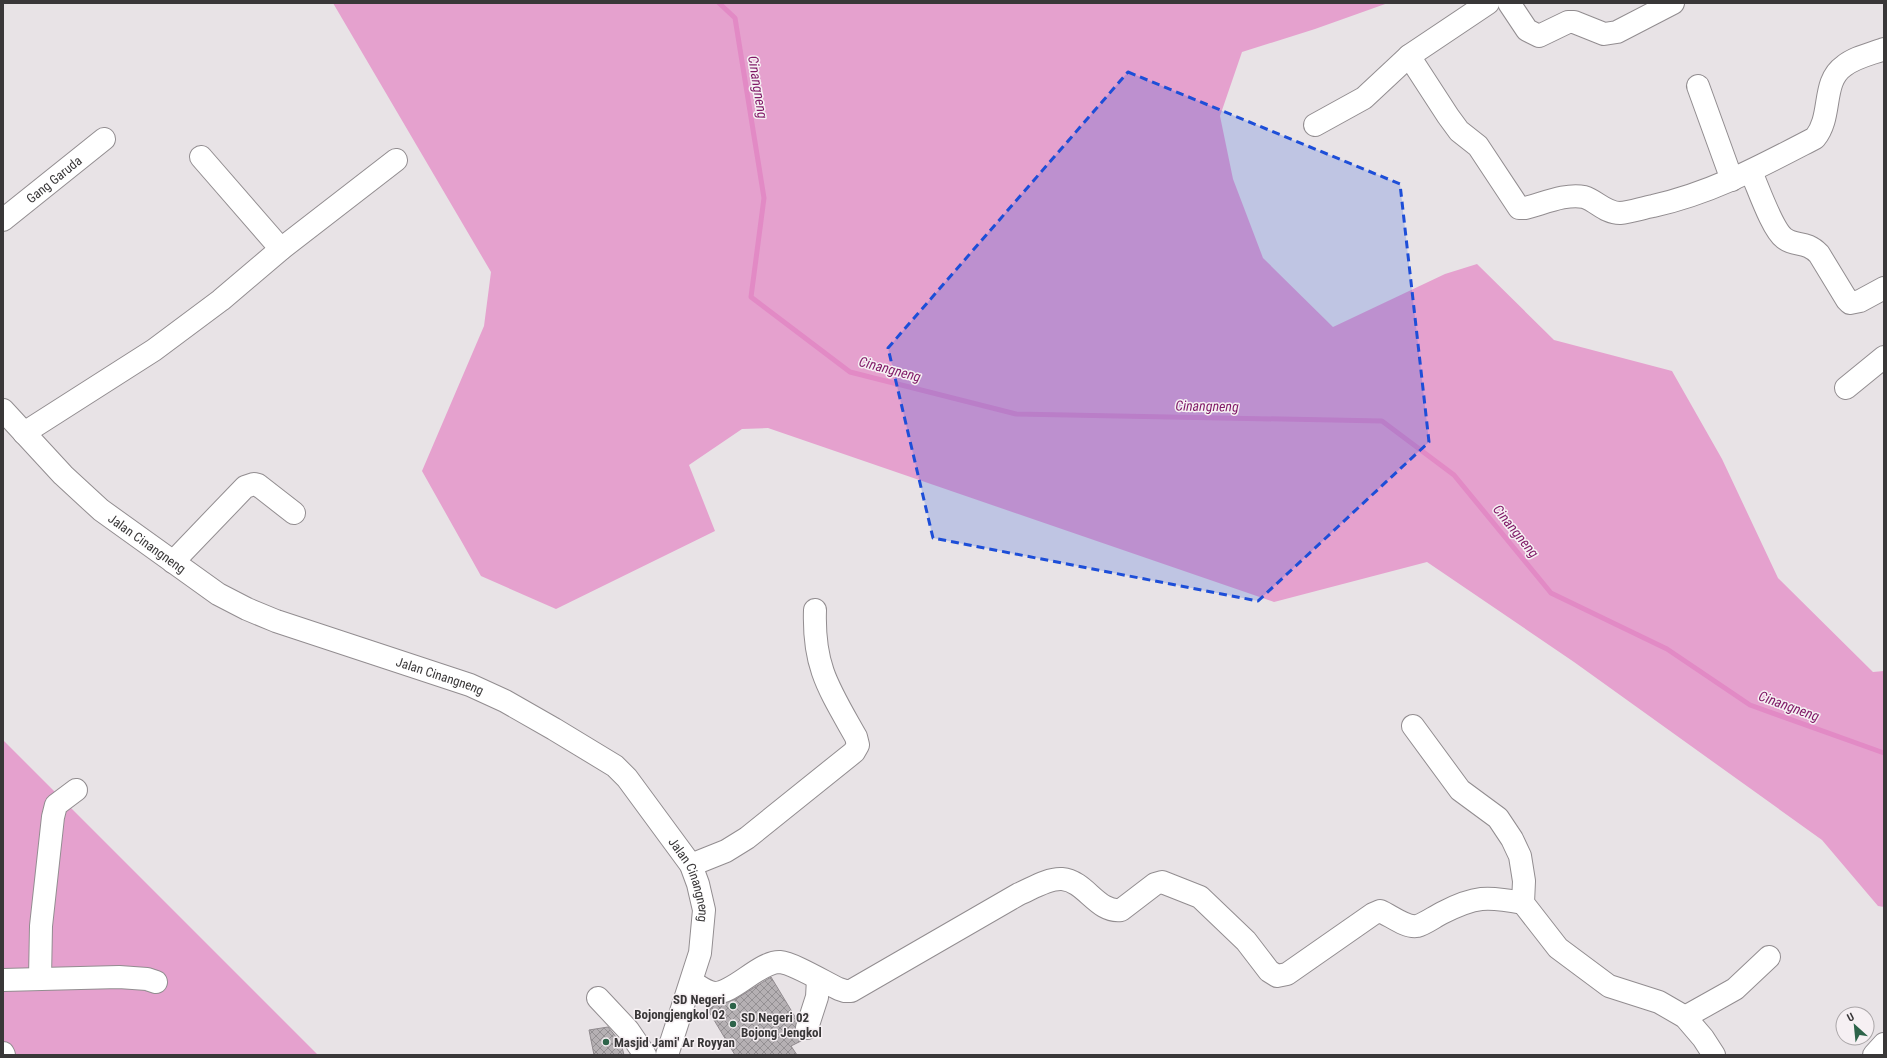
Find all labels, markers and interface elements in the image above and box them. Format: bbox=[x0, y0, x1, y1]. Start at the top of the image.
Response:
water label: Cinangneng bbox=[745, 54, 771, 120]
street label: Gang Garuda bbox=[23, 153, 85, 206]
water label: Cinangneng bbox=[857, 353, 923, 385]
water label: Cinangneng bbox=[1175, 397, 1239, 415]
water label: Cinangneng bbox=[1490, 501, 1542, 561]
street label: Jalan Cinangneng bbox=[105, 511, 189, 576]
street label: Jalan Cinangneng bbox=[394, 654, 486, 698]
water label: Cinangneng bbox=[1756, 688, 1822, 724]
street label: Jalan Cinangneng bbox=[665, 835, 711, 923]
place label: SD Negeri Bojongjengkol 02 bbox=[634, 992, 725, 1022]
marker: SD Negeri Bojongjengkol 02 bbox=[728, 1001, 738, 1011]
north arrow bbox=[1835, 1006, 1875, 1046]
place label: SD Negeri 02 Bojong Jengkol bbox=[741, 1010, 822, 1040]
text: U bbox=[1845, 1010, 1856, 1025]
marker: SD Negeri 02 Bojong Jengkol bbox=[728, 1019, 738, 1029]
place label: Masjid Jami' Ar Royyan bbox=[614, 1035, 735, 1050]
marker: Masjid Jami' Ar Royyan bbox=[601, 1037, 611, 1047]

